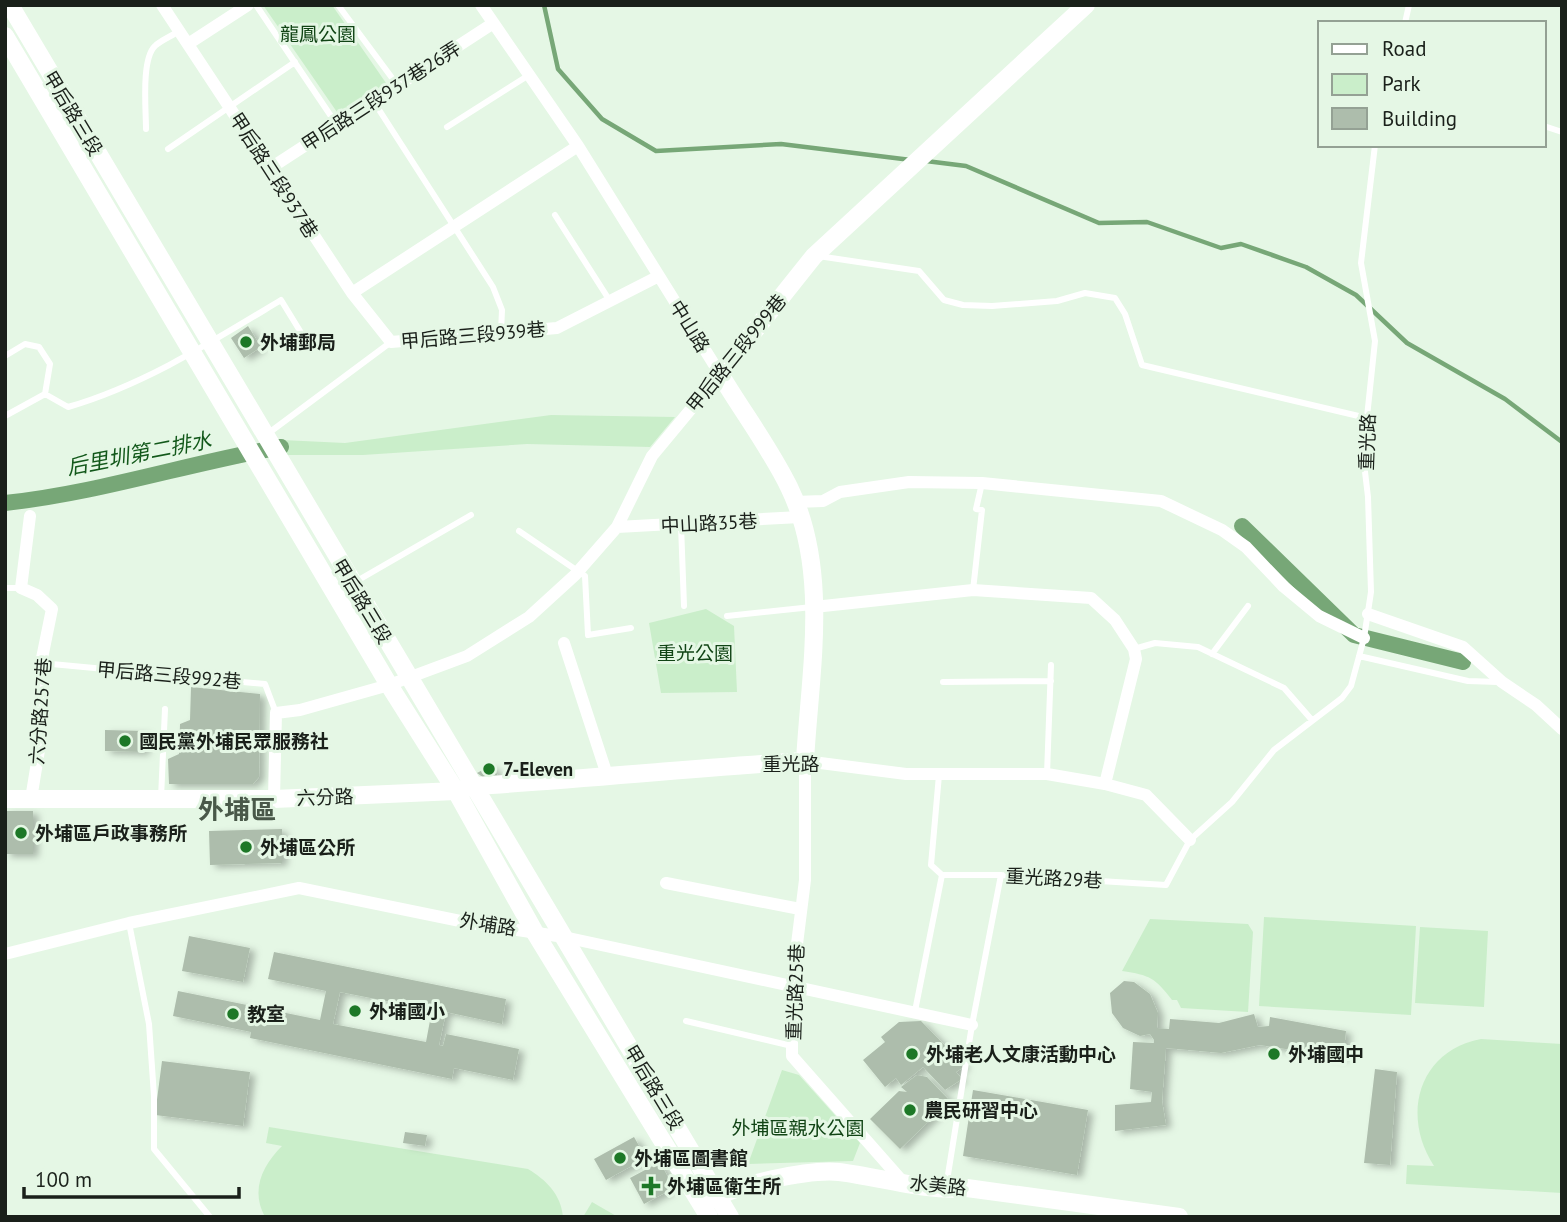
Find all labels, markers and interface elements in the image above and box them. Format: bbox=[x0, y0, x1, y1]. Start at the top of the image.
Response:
legend bbox=[1318, 21, 1546, 147]
park label: 龍鳳公園 bbox=[280, 22, 356, 46]
text: Road bbox=[1382, 35, 1426, 62]
street label: 甲后路三段937巷26弄 bbox=[297, 36, 465, 156]
street label: 甲后路三段 bbox=[38, 66, 108, 160]
text: Park bbox=[1382, 70, 1421, 97]
text: Building bbox=[1382, 105, 1457, 132]
street label: 甲后路三段937巷 bbox=[224, 108, 324, 242]
street label: 甲后路三段999巷 bbox=[681, 289, 791, 417]
street label: 中山路 bbox=[665, 295, 715, 357]
street label: 甲后路三段939巷 bbox=[400, 317, 546, 353]
place label: 外埔郵局 bbox=[260, 330, 336, 354]
marker: 外埔郵局 bbox=[238, 334, 254, 350]
street label: 重光路 bbox=[1354, 413, 1380, 471]
water label: 后里圳第二排水 bbox=[64, 426, 215, 481]
street label: 中山路35巷 bbox=[660, 508, 758, 538]
street label: 甲后路三段 bbox=[327, 554, 397, 648]
park label: 重光公園 bbox=[657, 641, 733, 665]
street label: 六分路257巷 bbox=[24, 657, 56, 765]
street label: 甲后路三段992巷 bbox=[96, 657, 242, 693]
place label: 國民黨外埔民眾服務社 bbox=[139, 729, 329, 753]
marker: 國民黨外埔民眾服務社 bbox=[117, 733, 133, 749]
street label: 重光路 bbox=[762, 752, 820, 776]
place label: 7-Eleven bbox=[503, 757, 573, 781]
marker: 7-Eleven bbox=[481, 761, 497, 777]
street label: 六分路 bbox=[296, 784, 354, 810]
district label: 外埔區 bbox=[198, 793, 276, 826]
place label: 外埔區戶政事務所 bbox=[35, 821, 187, 845]
marker: 外埔區戶政事務所 bbox=[13, 825, 29, 841]
place label: 外埔區公所 bbox=[260, 835, 355, 859]
marker: 外埔區公所 bbox=[238, 839, 254, 855]
street label: 重光路29巷 bbox=[1005, 863, 1103, 893]
street label: 外埔路 bbox=[458, 908, 518, 940]
street label: 重光路25巷 bbox=[781, 943, 809, 1041]
place label: 外埔國小 bbox=[369, 999, 445, 1023]
place label: 教室 bbox=[247, 1002, 285, 1026]
marker: 外埔國小 bbox=[347, 1003, 363, 1019]
marker: 教室 bbox=[225, 1006, 241, 1022]
street label: 甲后路三段 bbox=[619, 1040, 689, 1134]
place label: 外埔老人文康活動中心 bbox=[926, 1042, 1116, 1066]
place label: 外埔國中 bbox=[1288, 1042, 1364, 1066]
marker: 外埔老人文康活動中心 bbox=[904, 1046, 920, 1062]
marker: 外埔國中 bbox=[1266, 1046, 1282, 1062]
place label: 農民研習中心 bbox=[924, 1098, 1038, 1122]
marker: 農民研習中心 bbox=[902, 1102, 918, 1118]
park label: 外埔區親水公園 bbox=[731, 1116, 865, 1140]
place label: 外埔區圖書館 bbox=[634, 1146, 748, 1170]
marker: 外埔區圖書館 bbox=[612, 1150, 628, 1166]
scale bar bbox=[24, 1156, 240, 1200]
text: 100 m bbox=[35, 1166, 92, 1193]
street label: 水美路 bbox=[908, 1170, 968, 1200]
place label: 外埔區衛生所 bbox=[667, 1174, 781, 1198]
marker: 外埔區衛生所 bbox=[641, 1176, 661, 1196]

